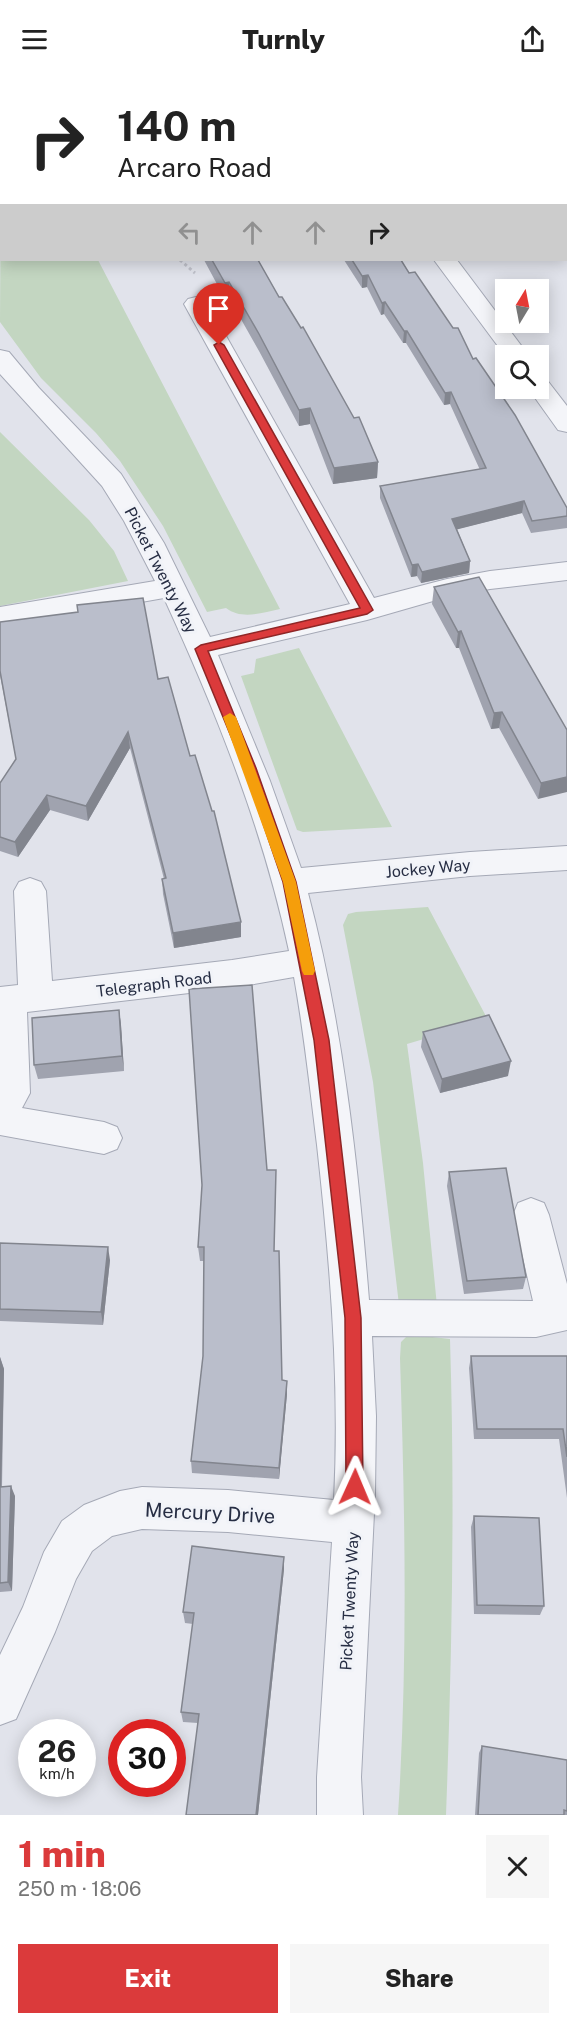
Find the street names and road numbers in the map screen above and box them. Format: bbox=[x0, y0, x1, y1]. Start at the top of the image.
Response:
street label: Picket Twenty Way bbox=[120, 504, 201, 637]
street label: Jockey Way bbox=[385, 855, 472, 882]
street label: Telegraph Road bbox=[95, 968, 213, 1001]
street label: Mercury Drive bbox=[144, 1498, 276, 1528]
street label: Picket Twenty Way bbox=[336, 1531, 363, 1671]

